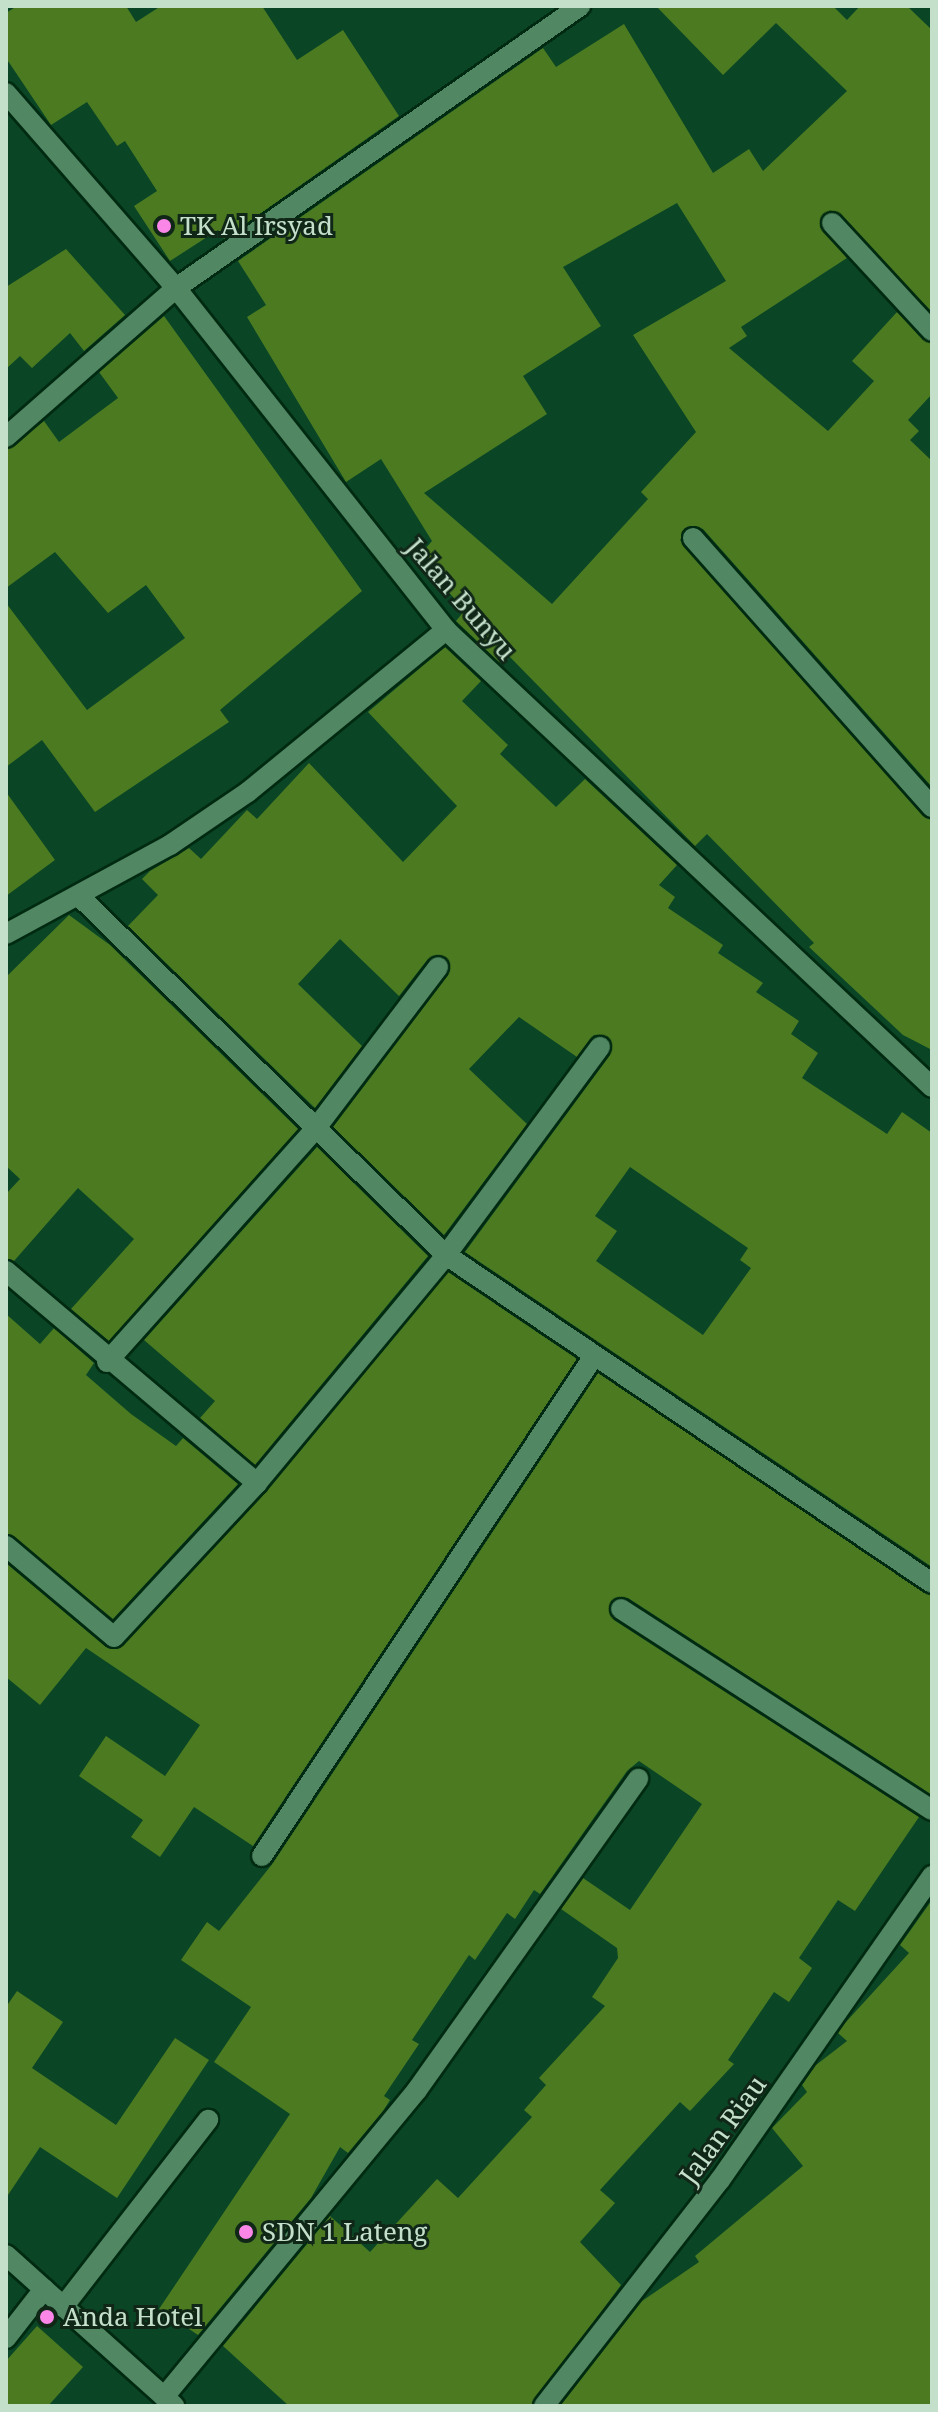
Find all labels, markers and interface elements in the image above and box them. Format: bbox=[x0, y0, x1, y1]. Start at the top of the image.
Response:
place label: TK Al Irsyad bbox=[180, 210, 333, 242]
marker: TK Al Irsyad bbox=[155, 217, 173, 235]
street label: Jalan Bunyu bbox=[400, 532, 522, 666]
street label: Jalan Riau bbox=[673, 2070, 773, 2190]
place label: SDN 1 Lateng bbox=[262, 2216, 428, 2248]
marker: SDN 1 Lateng bbox=[237, 2223, 255, 2241]
place label: Anda Hotel bbox=[63, 2301, 202, 2333]
marker: Anda Hotel bbox=[38, 2308, 56, 2326]

